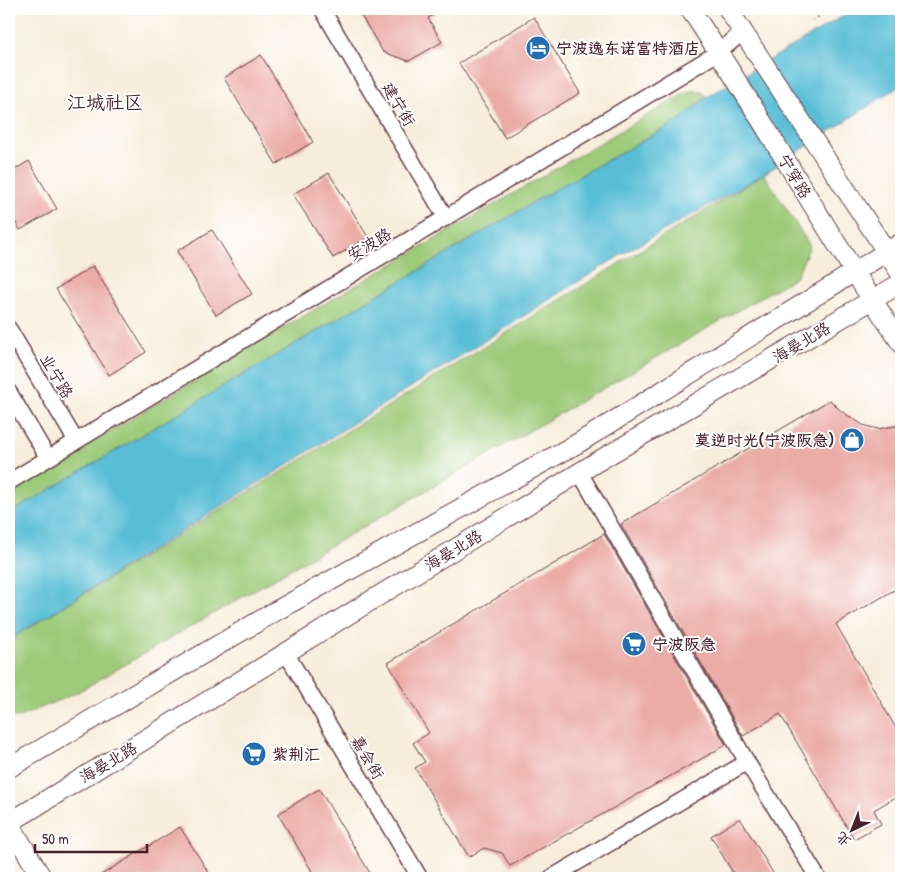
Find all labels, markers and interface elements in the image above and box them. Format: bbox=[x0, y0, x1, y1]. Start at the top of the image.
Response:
hotel icon: 宁波逸东诺富特酒店 bbox=[525, 35, 551, 61]
place label: 宁波逸东诺富特酒店 bbox=[556, 37, 700, 59]
street label: 建宁街 bbox=[377, 78, 421, 130]
district label: 江城社区 bbox=[67, 89, 143, 115]
street label: 宁穿路 bbox=[773, 150, 817, 202]
street label: 安波路 bbox=[343, 222, 395, 266]
street label: 海晏北路 bbox=[768, 316, 834, 368]
street label: 业宁路 bbox=[35, 350, 79, 402]
shop icon: 莫逆时光(宁波阪急) bbox=[839, 427, 865, 453]
place label: 莫逆时光(宁波阪急) bbox=[695, 429, 834, 451]
street label: 海晏北路 bbox=[420, 524, 486, 576]
supermarket icon: 宁波阪急 bbox=[621, 631, 647, 657]
place label: 宁波阪急 bbox=[652, 633, 716, 655]
street label: 嘉会街 bbox=[346, 731, 390, 783]
street label: 海晏北路 bbox=[75, 736, 141, 788]
supermarket icon: 紫荆汇 bbox=[241, 741, 267, 767]
place label: 紫荆汇 bbox=[272, 743, 320, 765]
north arrow bbox=[828, 804, 878, 854]
scale bar bbox=[35, 822, 148, 854]
text: 50 m bbox=[42, 828, 69, 849]
text: 北 bbox=[831, 828, 854, 852]

